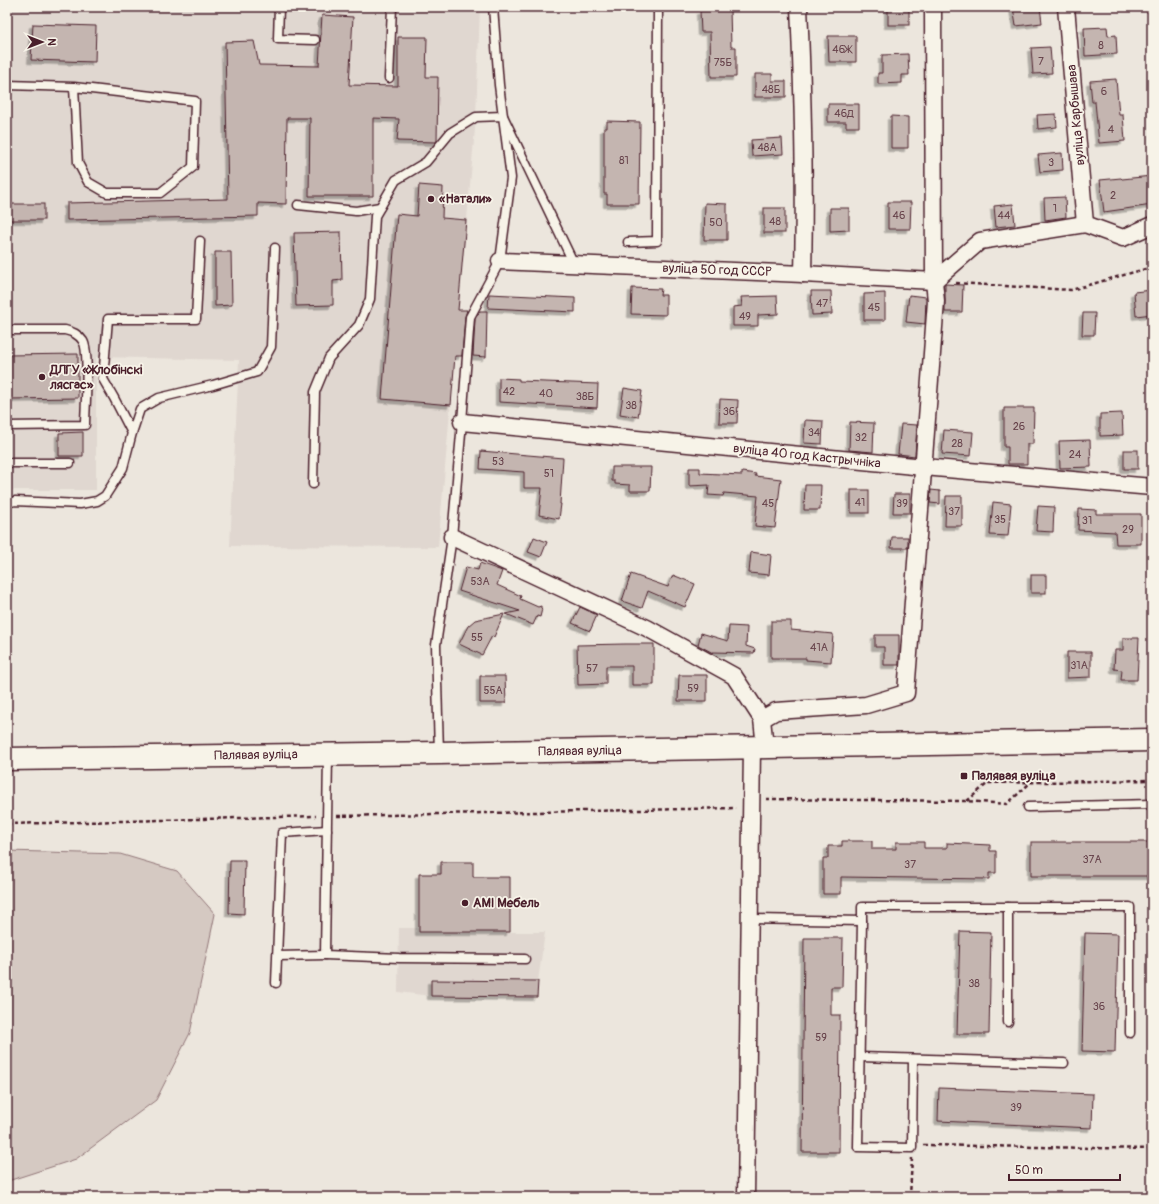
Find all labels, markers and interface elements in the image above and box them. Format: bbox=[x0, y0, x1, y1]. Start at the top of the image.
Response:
north arrow bbox=[22, 22, 62, 62]
text: N bbox=[45, 38, 58, 46]
house number: 8 bbox=[1098, 39, 1104, 52]
house number: 46Ж bbox=[832, 43, 853, 56]
house number: 7 bbox=[1038, 55, 1044, 68]
house number: 75Б bbox=[714, 56, 732, 69]
street label: вуліца Карбышава bbox=[1064, 64, 1088, 166]
house number: 48Б bbox=[762, 83, 780, 96]
house number: 6 bbox=[1101, 85, 1107, 98]
house number: 46Д bbox=[834, 107, 854, 120]
house number: 4 bbox=[1108, 123, 1115, 136]
house number: 48А bbox=[757, 141, 777, 154]
house number: 81 bbox=[619, 154, 629, 167]
house number: 3 bbox=[1048, 156, 1054, 169]
house number: 2 bbox=[1110, 189, 1116, 202]
place label: «Натали» bbox=[439, 191, 492, 207]
marker: «Натали» bbox=[426, 194, 436, 204]
house number: 1 bbox=[1053, 202, 1057, 215]
house number: 46 bbox=[893, 209, 905, 222]
house number: 44 bbox=[998, 209, 1011, 222]
house number: 48 bbox=[769, 215, 781, 228]
house number: 50 bbox=[709, 216, 723, 229]
street label: вуліца 50 год СССР bbox=[662, 260, 772, 280]
house number: 47 bbox=[816, 297, 828, 310]
house number: 45 bbox=[868, 301, 880, 314]
house number: 49 bbox=[739, 310, 751, 323]
place label: ДЛГУ «Жлобінскі лясгас» bbox=[49, 362, 143, 393]
marker: ДЛГУ «Жлобінскі лясгас» bbox=[37, 372, 47, 382]
house number: 42 bbox=[503, 385, 515, 398]
house number: 40 bbox=[539, 387, 553, 400]
house number: 38Б bbox=[576, 390, 594, 403]
house number: 38 bbox=[625, 399, 637, 412]
house number: 36 bbox=[723, 405, 735, 418]
house number: 26 bbox=[1013, 420, 1025, 433]
house number: 34 bbox=[808, 426, 821, 439]
house number: 32 bbox=[855, 431, 867, 444]
house number: 28 bbox=[951, 437, 963, 450]
street label: вуліца 40 год Кастрычніка bbox=[732, 440, 882, 472]
house number: 24 bbox=[1069, 448, 1082, 461]
house number: 53 bbox=[492, 455, 504, 468]
house number: 51 bbox=[544, 467, 554, 480]
house number: 41 bbox=[855, 496, 865, 509]
house number: 45 bbox=[762, 497, 774, 510]
house number: 39 bbox=[896, 497, 908, 510]
house number: 37 bbox=[948, 505, 960, 518]
house number: 35 bbox=[994, 513, 1006, 526]
house number: 31 bbox=[1082, 514, 1092, 527]
house number: 29 bbox=[1122, 523, 1134, 536]
house number: 53А bbox=[470, 575, 490, 588]
house number: 55 bbox=[471, 631, 483, 644]
house number: 41А bbox=[810, 641, 828, 654]
house number: 31А bbox=[1070, 659, 1088, 672]
house number: 57 bbox=[586, 662, 598, 675]
house number: 59 bbox=[687, 682, 699, 695]
house number: 55А bbox=[483, 684, 503, 697]
street label: Палявая вуліца bbox=[538, 742, 622, 760]
street label: Палявая вуліца bbox=[214, 746, 298, 764]
place label: Палявая вуліца bbox=[972, 768, 1055, 784]
marker: Палявая вуліца bbox=[959, 771, 969, 781]
house number: 37А bbox=[1082, 853, 1102, 866]
house number: 37 bbox=[904, 858, 916, 871]
place label: AMI Мебель bbox=[473, 895, 540, 911]
marker: AMI Мебель bbox=[460, 898, 470, 908]
house number: 38 bbox=[968, 977, 980, 990]
house number: 36 bbox=[1093, 1000, 1105, 1013]
house number: 59 bbox=[815, 1031, 827, 1044]
house number: 39 bbox=[1010, 1101, 1022, 1114]
scale bar bbox=[1009, 1156, 1120, 1182]
text: 50 m bbox=[1015, 1163, 1043, 1178]

